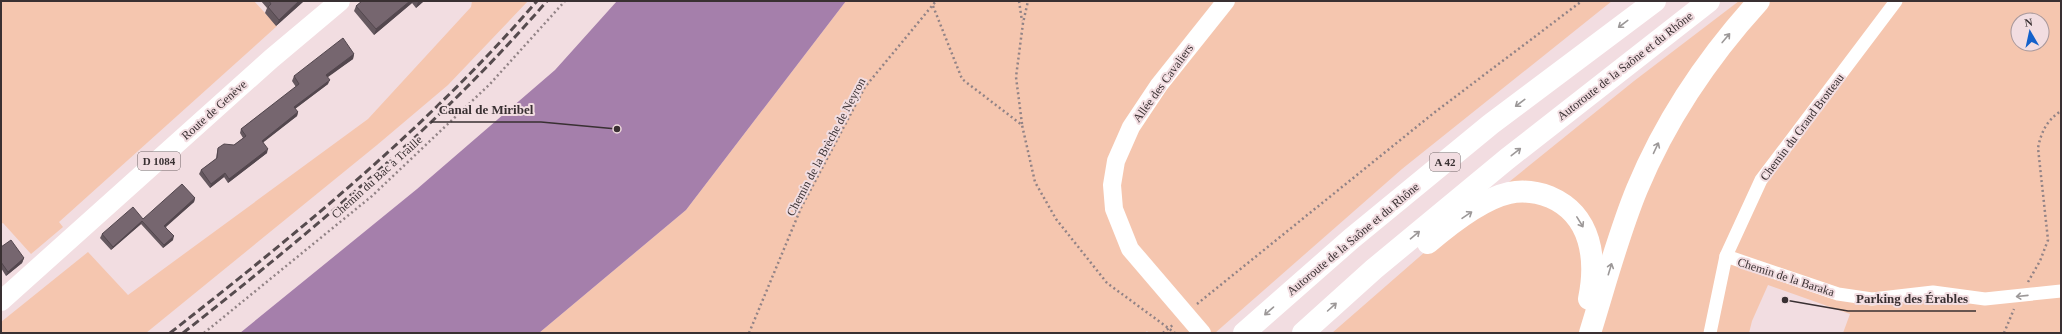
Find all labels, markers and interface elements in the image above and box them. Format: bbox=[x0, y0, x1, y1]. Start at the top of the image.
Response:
street label: Autoroute de la Saône et du Rhône bbox=[1555, 9, 1695, 123]
north arrow bbox=[2010, 12, 2050, 52]
text: N bbox=[2024, 16, 2033, 29]
one-way arrow bbox=[1618, 20, 1629, 29]
one-way arrow bbox=[1722, 33, 1731, 44]
street label: Allée des Cavaliers bbox=[1130, 41, 1196, 125]
street label: Chemin du Grand Brotteau bbox=[1757, 71, 1847, 183]
street label: Chemin de la Brèche de Neyron bbox=[784, 76, 868, 218]
street label: Route de Genève bbox=[179, 77, 249, 143]
callout: Canal de Miribel bbox=[431, 97, 541, 122]
one-way arrow bbox=[1514, 98, 1525, 107]
text: Canal de Miribel bbox=[439, 102, 534, 117]
street label: Chemin du Bac à Traille bbox=[329, 133, 425, 221]
one-way arrow bbox=[1653, 142, 1660, 154]
one-way arrow bbox=[1510, 148, 1521, 156]
road number: D 1084 bbox=[138, 152, 180, 170]
road number: A 42 bbox=[1430, 153, 1460, 171]
street label: Autoroute de la Saône et du Rhône bbox=[1284, 180, 1422, 298]
one-way arrow bbox=[1461, 210, 1473, 218]
one-way arrow bbox=[1576, 217, 1585, 228]
one-way arrow bbox=[1410, 230, 1421, 239]
street label: Chemin de la Baraka bbox=[1736, 255, 1837, 299]
one-way arrow bbox=[1607, 263, 1614, 276]
callout: Parking des Érables bbox=[1848, 286, 1976, 311]
text: Parking des Érables bbox=[1856, 291, 1968, 306]
one-way arrow bbox=[2016, 292, 2029, 299]
one-way arrow bbox=[1327, 302, 1337, 312]
one-way arrow bbox=[1264, 306, 1274, 316]

